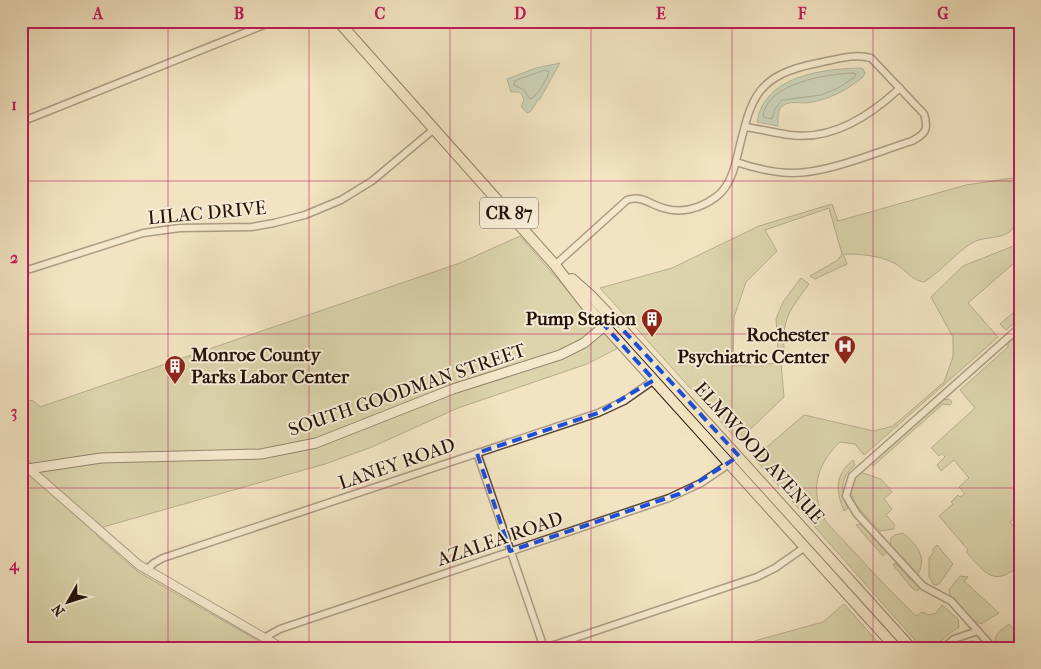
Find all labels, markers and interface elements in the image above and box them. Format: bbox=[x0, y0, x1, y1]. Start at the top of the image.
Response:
text: A bbox=[92, 4, 104, 23]
text: B bbox=[234, 4, 244, 23]
text: C bbox=[375, 4, 386, 23]
text: D bbox=[514, 4, 526, 23]
text: E bbox=[656, 4, 666, 23]
text: F bbox=[797, 4, 807, 23]
text: G bbox=[937, 4, 949, 23]
text: 1 bbox=[11, 95, 17, 114]
street label: LILAC DRIVE bbox=[147, 197, 268, 229]
road number: CR 87 bbox=[480, 198, 538, 228]
text: 2 bbox=[10, 248, 18, 267]
building icon: Pump Station bbox=[640, 307, 664, 338]
place label: Pump Station bbox=[525, 308, 637, 330]
place label: Rochester Psychiatric Center bbox=[677, 324, 830, 368]
hospital icon: Rochester Psychiatric Center bbox=[833, 334, 857, 365]
street label: SOUTH GOODMAN STREET bbox=[286, 339, 529, 441]
place label: Monroe County Parks Labor Center bbox=[190, 344, 350, 388]
building icon: Monroe County Parks Labor Center bbox=[163, 354, 187, 385]
street label: ELMWOOD AVENUE bbox=[690, 378, 829, 529]
text: 3 bbox=[11, 402, 17, 422]
street label: LANEY ROAD bbox=[336, 434, 458, 494]
street label: AZALEA ROAD bbox=[433, 507, 566, 571]
text: 4 bbox=[8, 555, 20, 575]
north arrow bbox=[42, 576, 92, 626]
text: N bbox=[48, 600, 68, 619]

